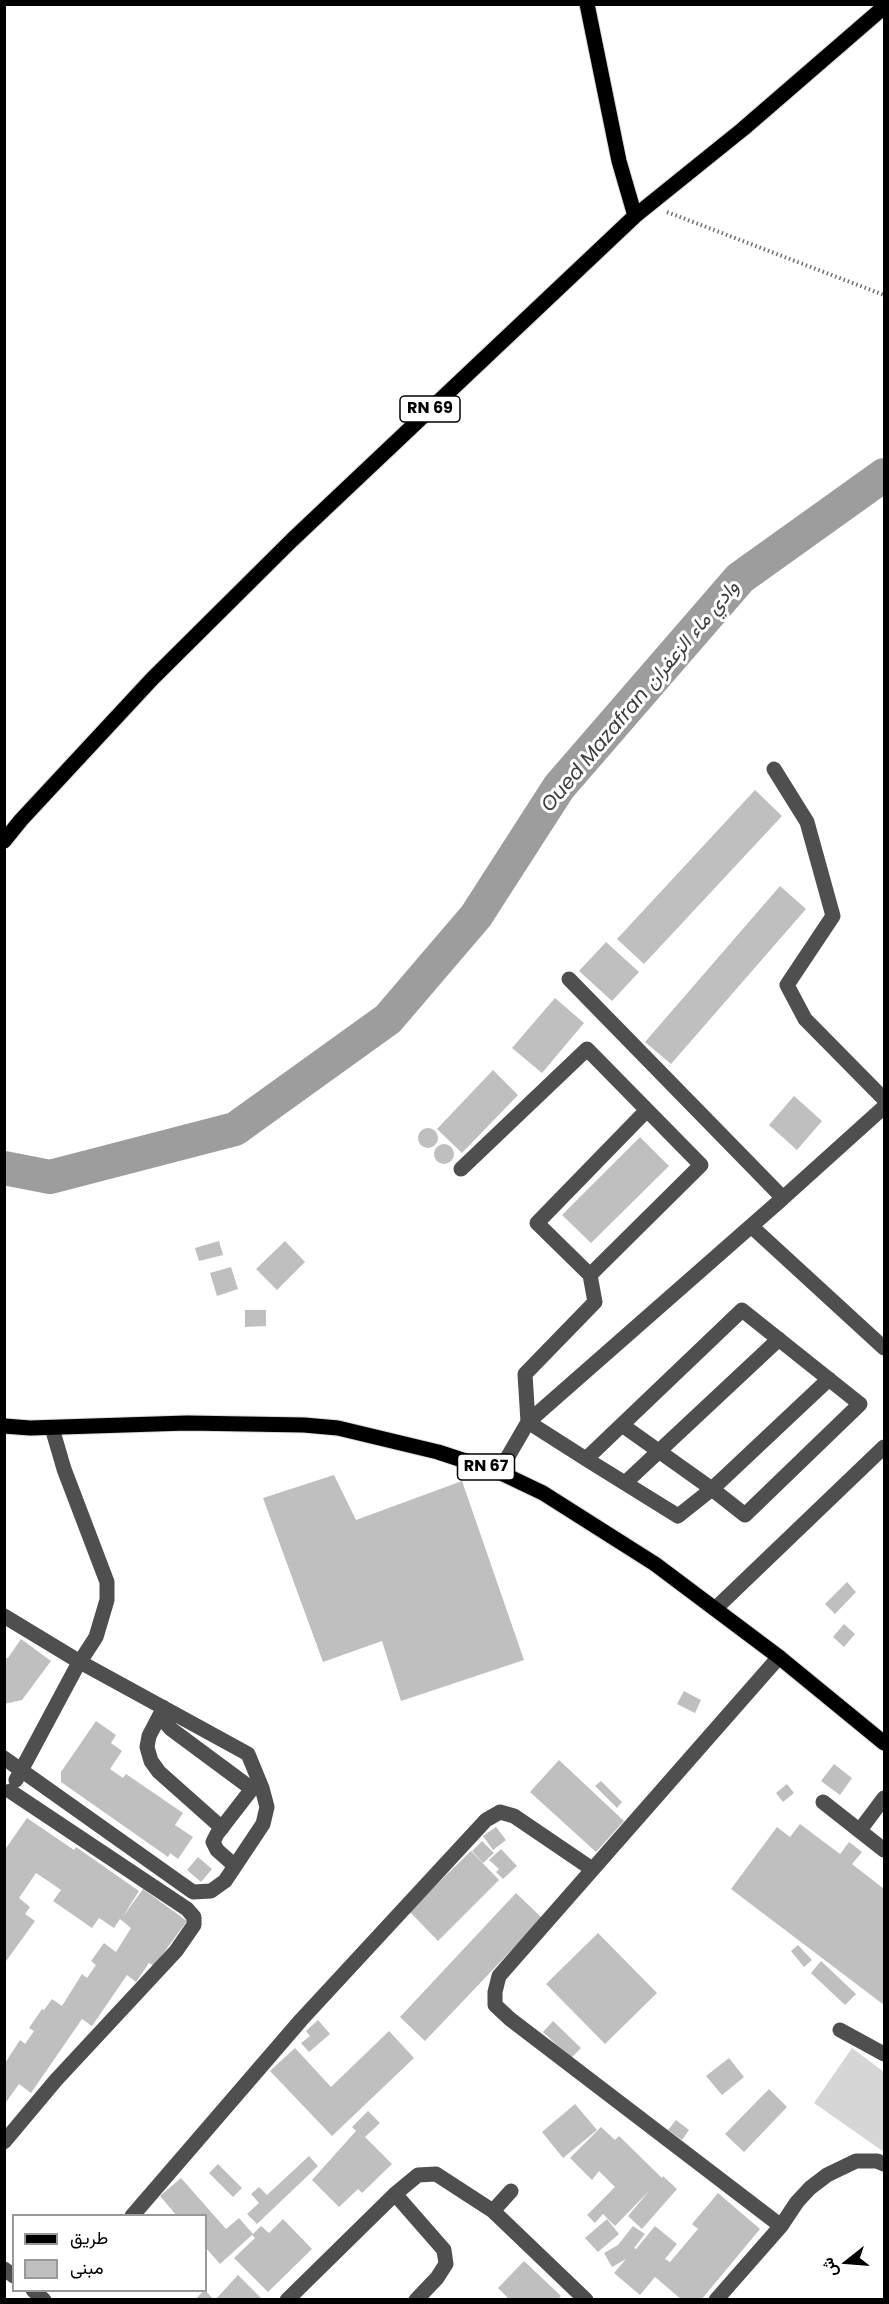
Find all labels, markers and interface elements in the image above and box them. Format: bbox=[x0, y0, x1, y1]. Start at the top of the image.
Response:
road number: RN 69 bbox=[400, 396, 460, 422]
water label: Oued Mazafran وادي ماء الزعفران bbox=[537, 576, 745, 818]
road number: RN 67 bbox=[458, 1454, 514, 1480]
legend bbox=[12, 2214, 207, 2292]
text: طريق bbox=[70, 2225, 108, 2250]
north arrow bbox=[817, 2232, 877, 2292]
text: مبنى bbox=[70, 2255, 104, 2280]
text: ش bbox=[816, 2255, 843, 2280]

